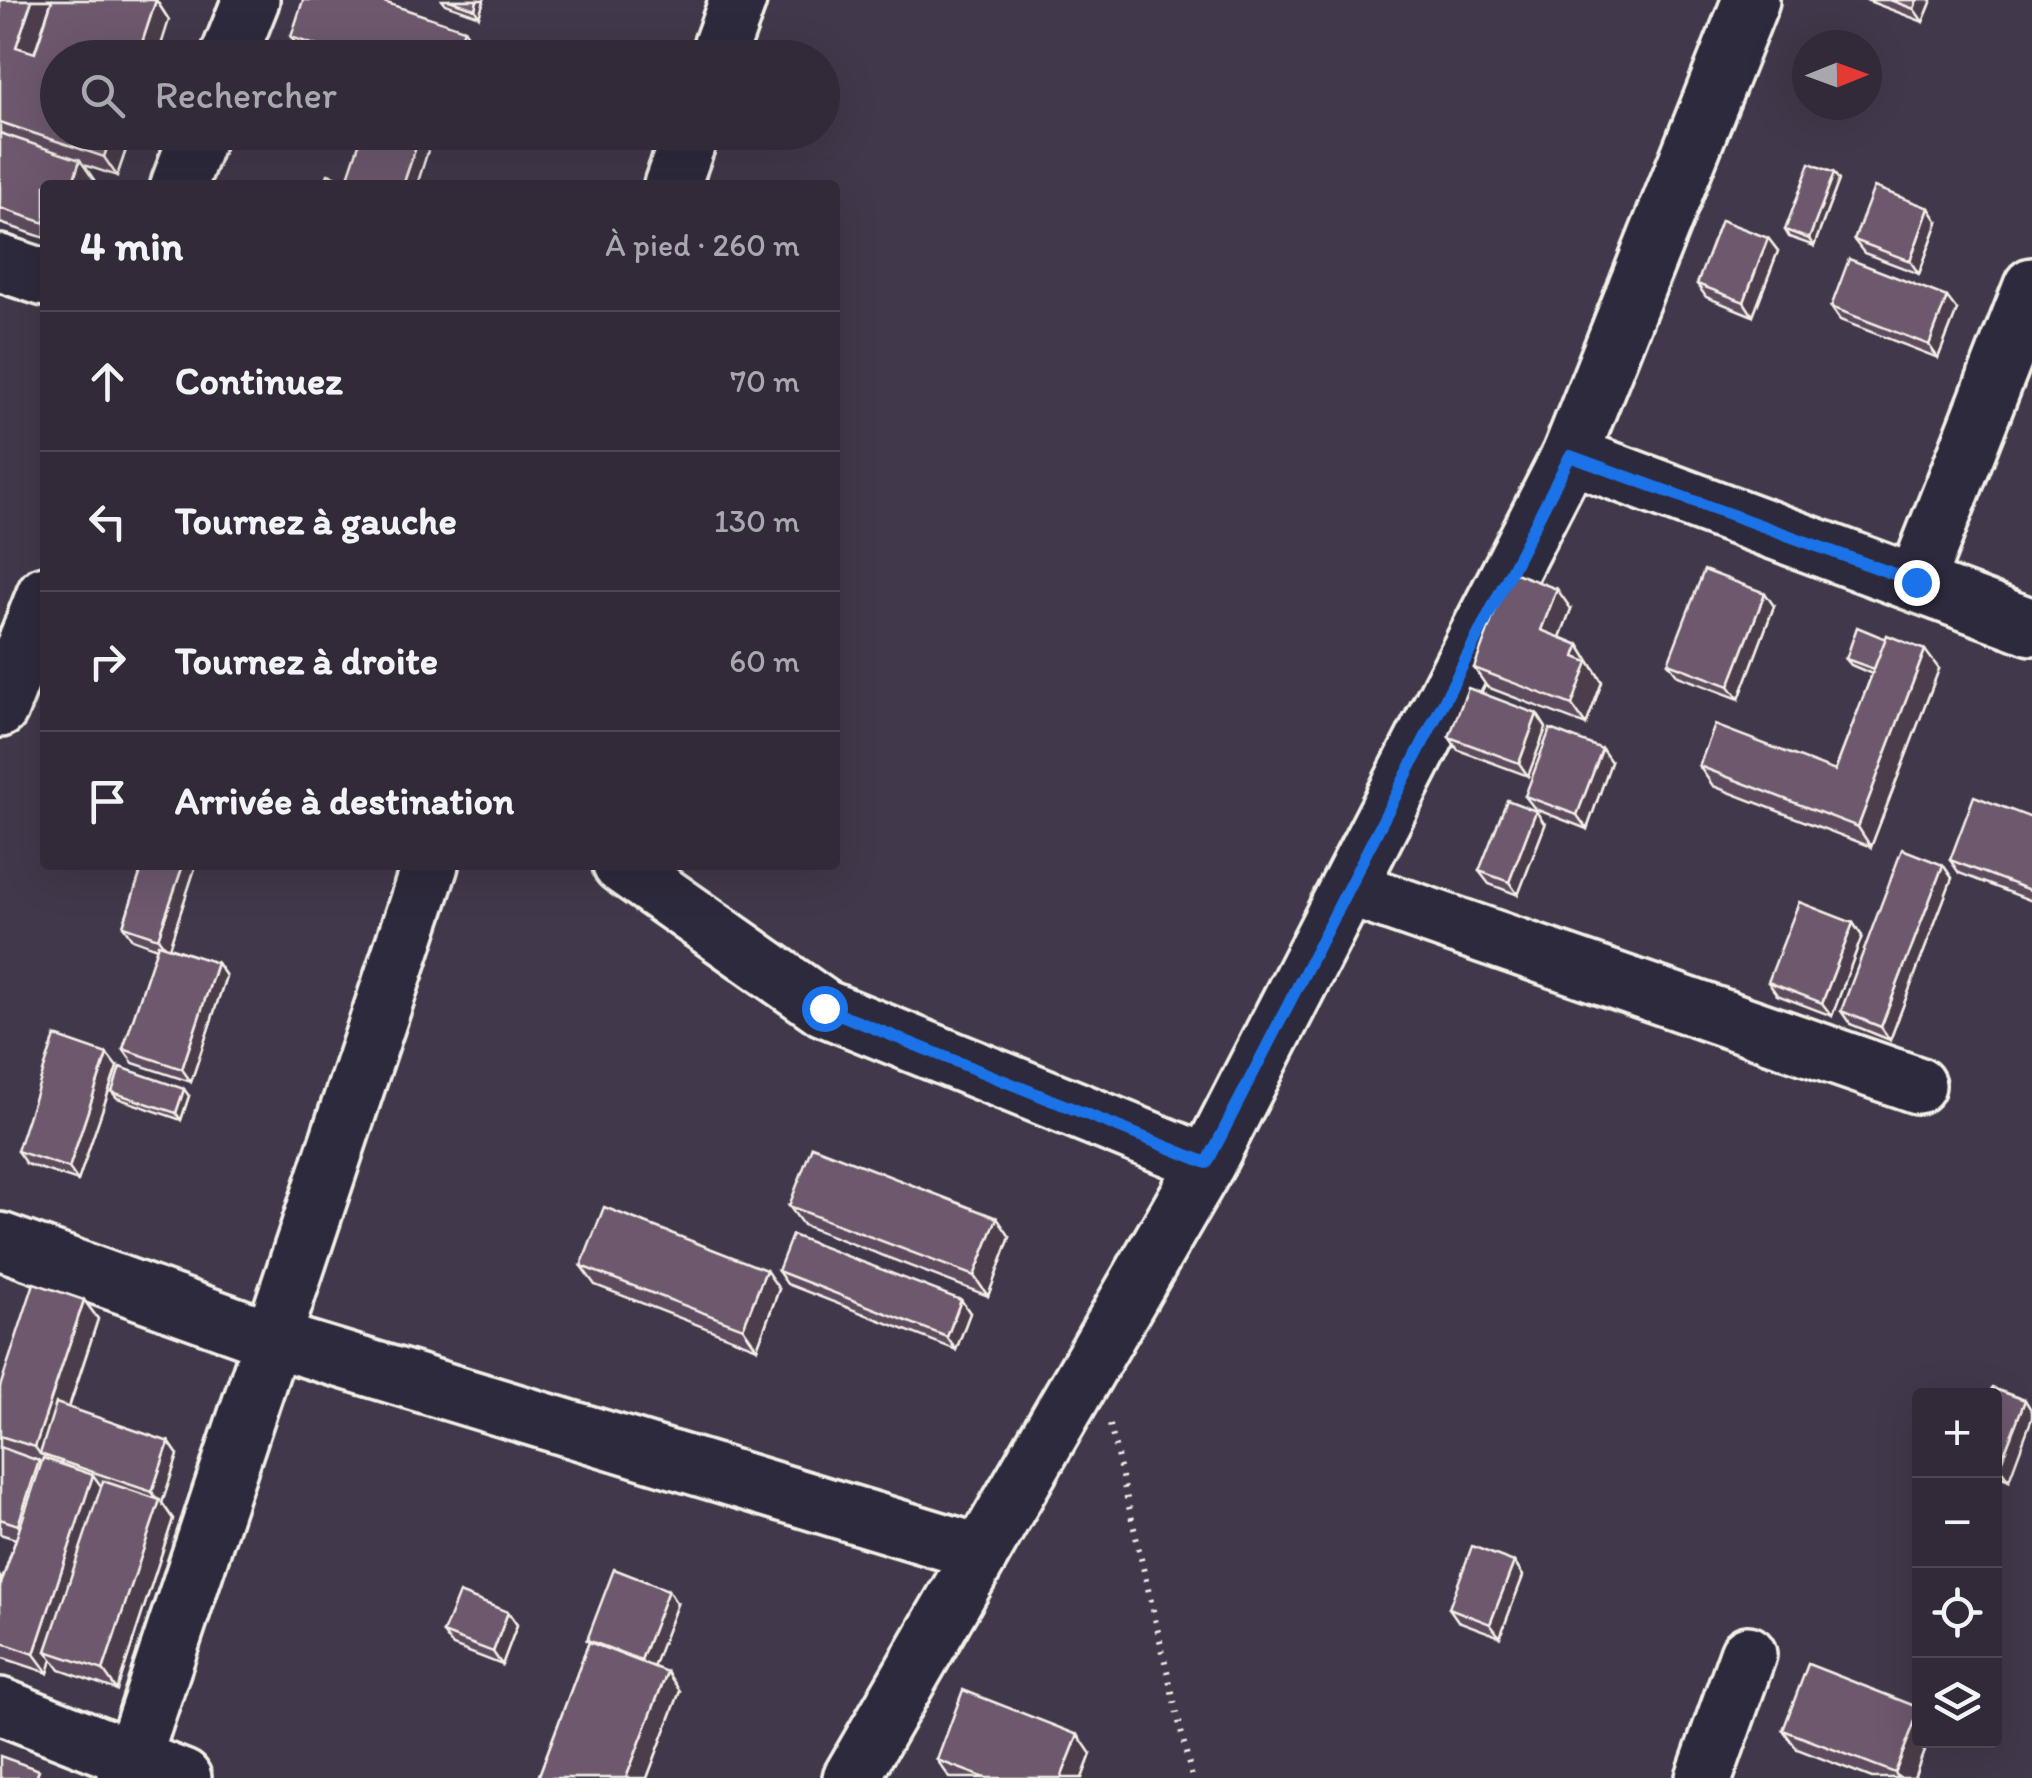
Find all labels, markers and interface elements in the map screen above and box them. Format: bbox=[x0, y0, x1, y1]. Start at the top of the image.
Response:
north arrow bbox=[1792, 30, 1882, 120]
search box bbox=[40, 40, 840, 150]
icon: search bbox=[75, 68, 130, 123]
text: Rechercher bbox=[155, 72, 337, 118]
text: 4 min bbox=[80, 220, 183, 271]
text: À pied · 260 m bbox=[605, 226, 800, 264]
icon: ahead bbox=[80, 354, 135, 409]
text: Continuez bbox=[175, 358, 343, 404]
text: 70 m bbox=[730, 362, 800, 400]
icon: left bbox=[80, 494, 135, 549]
text: Tournez à gauche bbox=[175, 498, 457, 544]
text: 130 m bbox=[714, 502, 800, 540]
route end bbox=[1894, 560, 1940, 606]
icon: right bbox=[80, 634, 135, 689]
text: Tournez à droite bbox=[175, 638, 438, 684]
text: 60 m bbox=[729, 642, 800, 680]
icon: arrive bbox=[80, 774, 135, 829]
text: Arrivée à destination bbox=[175, 778, 514, 824]
route start bbox=[802, 986, 848, 1032]
map controls bbox=[1912, 1388, 2002, 1748]
button: + bbox=[1912, 1388, 2002, 1478]
button: − bbox=[1912, 1478, 2002, 1568]
button: locate bbox=[1912, 1568, 2002, 1658]
button: layers bbox=[1912, 1658, 2002, 1748]

